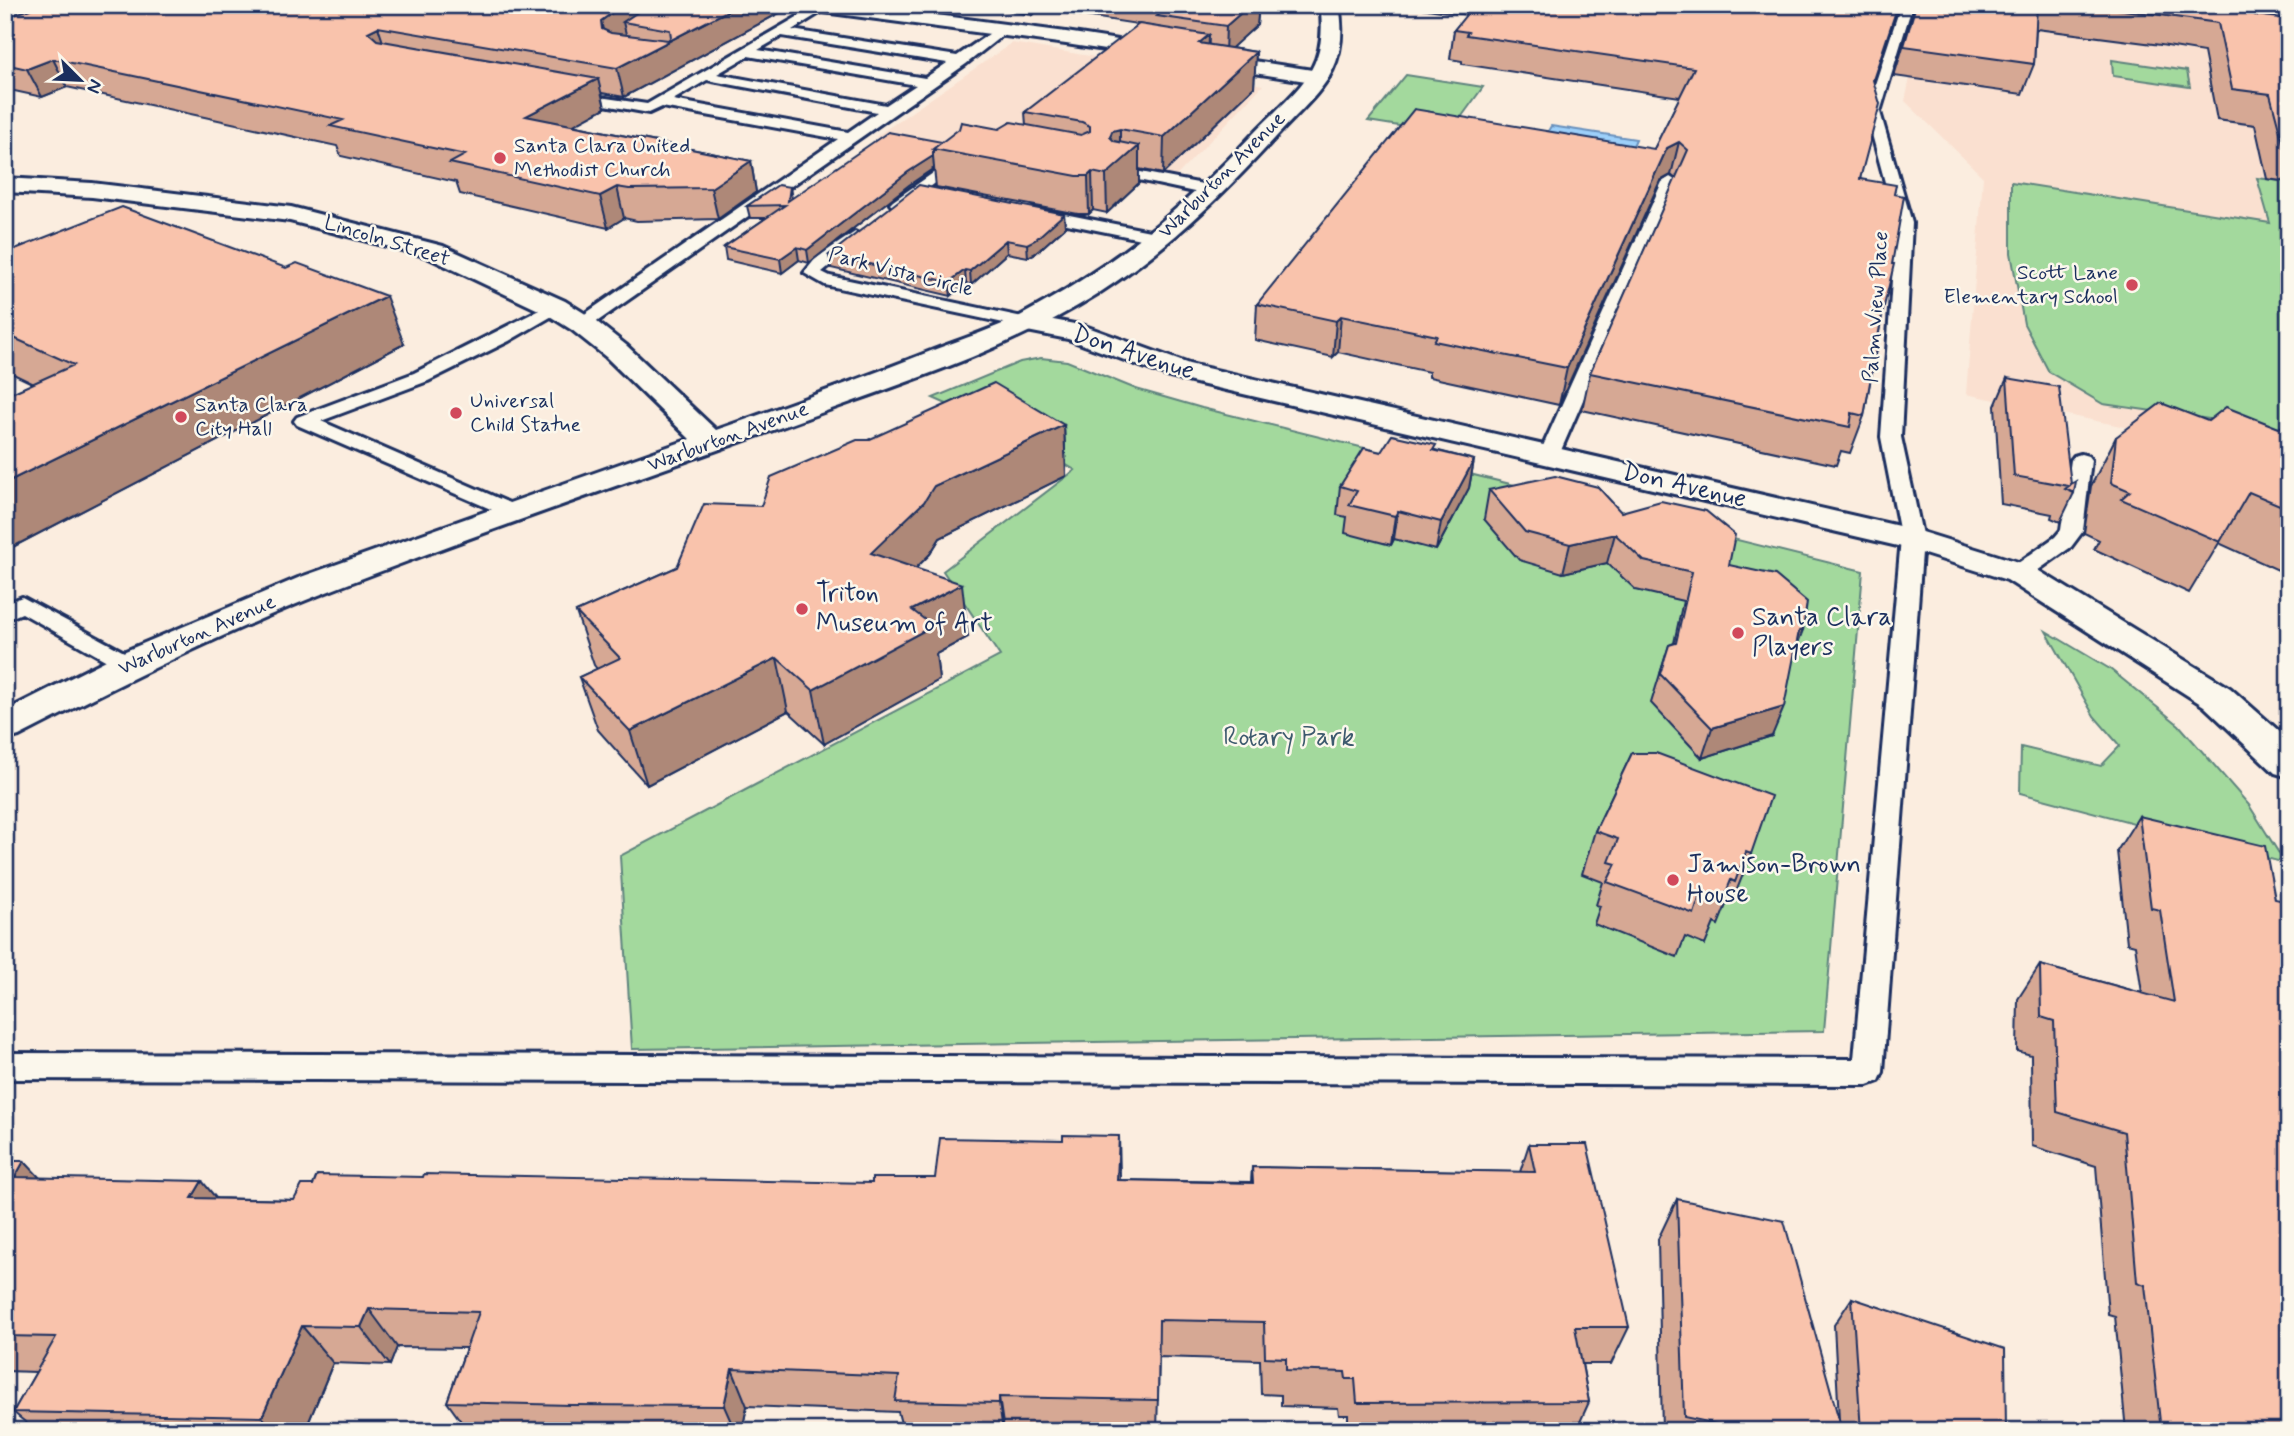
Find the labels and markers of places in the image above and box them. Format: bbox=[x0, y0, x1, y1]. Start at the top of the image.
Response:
place label: Santa Clara United Methodist Church bbox=[514, 132, 690, 184]
marker: Santa Clara United Methodist Church bbox=[492, 150, 508, 166]
place label: Scott Lane Elementary School bbox=[1943, 259, 2118, 311]
marker: Scott Lane Elementary School bbox=[2124, 277, 2140, 293]
place label: Universal Child Statue bbox=[470, 387, 581, 439]
place label: Santa Clara City Hall bbox=[195, 391, 308, 443]
marker: Universal Child Statue bbox=[448, 405, 464, 421]
marker: Santa Clara City Hall bbox=[173, 409, 189, 425]
place label: Triton Museum of Art bbox=[816, 577, 993, 641]
marker: Triton Museum of Art bbox=[794, 601, 810, 617]
place label: Santa Clara Players bbox=[1752, 601, 1892, 665]
marker: Santa Clara Players bbox=[1730, 625, 1746, 641]
place label: Jamison-Brown House bbox=[1687, 848, 1861, 912]
marker: Jamison-Brown House bbox=[1665, 872, 1681, 888]

